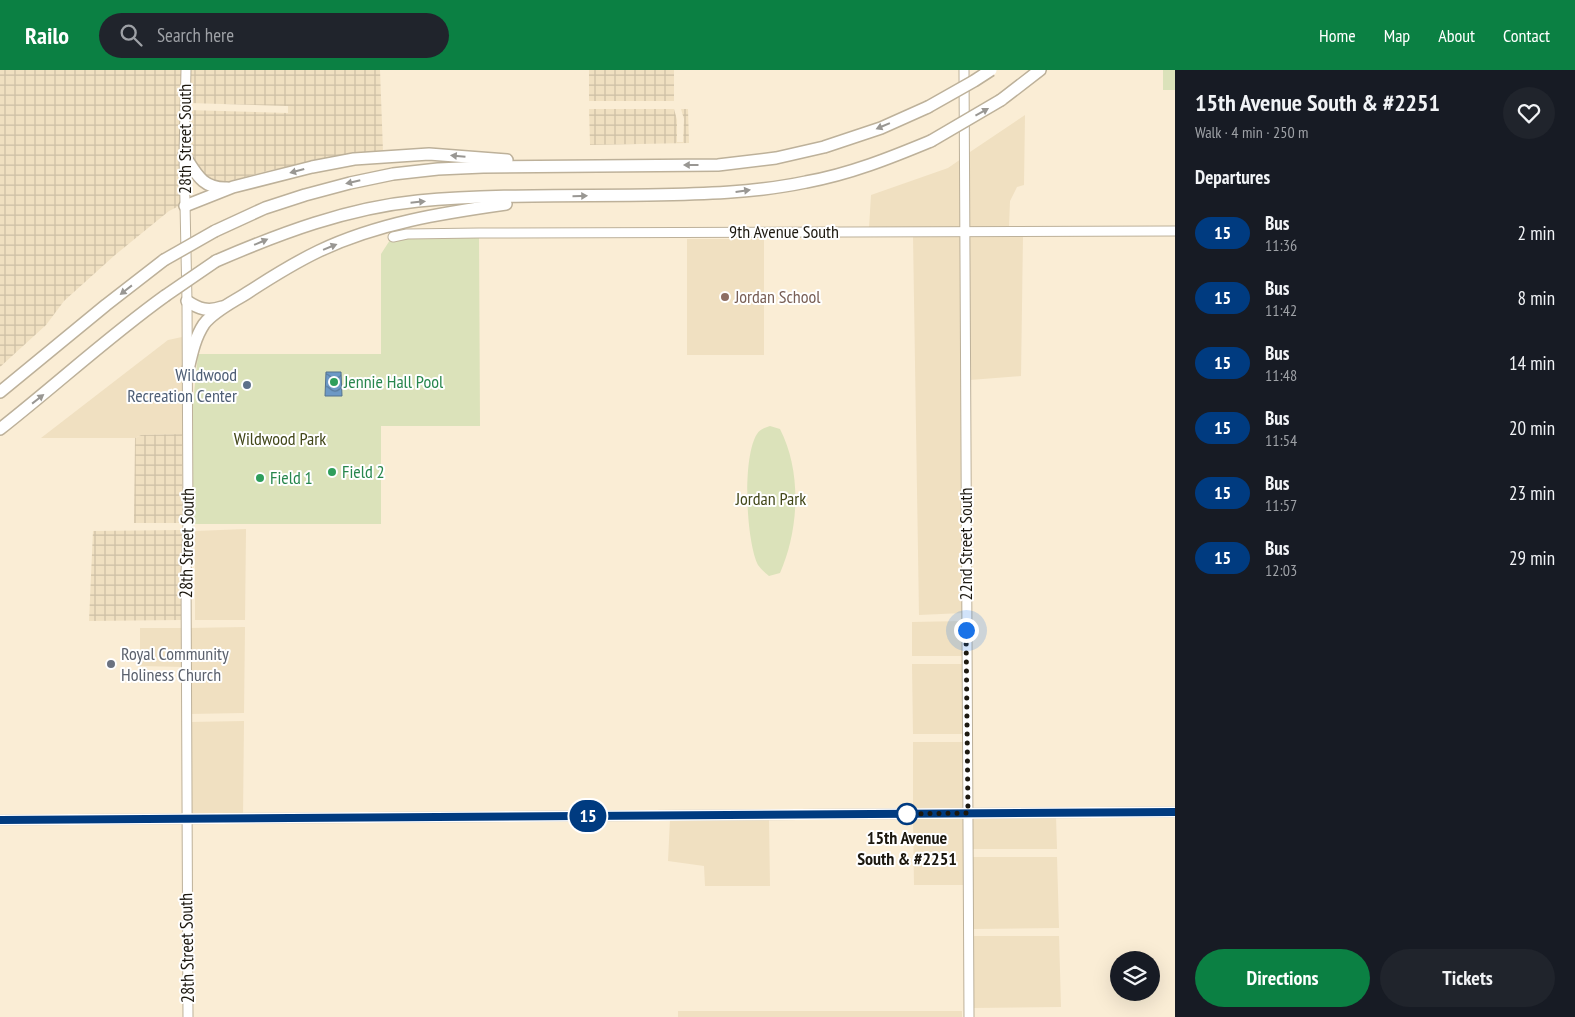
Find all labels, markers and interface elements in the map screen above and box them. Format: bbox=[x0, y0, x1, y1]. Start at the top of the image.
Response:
search box bbox=[99, 13, 449, 58]
text: Railo bbox=[25, 20, 69, 51]
icon: search bbox=[117, 21, 145, 49]
text: Search here bbox=[157, 23, 234, 47]
text: Home bbox=[1319, 24, 1356, 47]
text: Map bbox=[1384, 24, 1410, 47]
text: About bbox=[1438, 24, 1475, 47]
text: Contact bbox=[1503, 24, 1550, 47]
street label: 28th Street South bbox=[173, 84, 196, 194]
text: 15th Avenue South & #2251 bbox=[1195, 87, 1440, 118]
button: heart bbox=[1503, 87, 1555, 139]
one-way arrow bbox=[975, 108, 988, 117]
text: Walk · 4 min · 250 m bbox=[1195, 122, 1308, 142]
one-way arrow bbox=[876, 123, 890, 131]
one-way arrow bbox=[449, 152, 465, 160]
one-way arrow bbox=[683, 161, 699, 169]
text: Departures bbox=[1195, 165, 1270, 189]
one-way arrow bbox=[289, 167, 304, 175]
one-way arrow bbox=[346, 178, 361, 186]
one-way arrow bbox=[735, 187, 751, 195]
one-way arrow bbox=[572, 192, 588, 200]
one-way arrow bbox=[410, 198, 426, 206]
text: Bus bbox=[1265, 211, 1289, 235]
street label: 9th Avenue South bbox=[729, 220, 839, 243]
text: 15 bbox=[1214, 221, 1231, 244]
text: 2 min bbox=[1518, 221, 1555, 245]
text: 11:36 bbox=[1265, 235, 1297, 255]
one-way arrow bbox=[254, 238, 268, 246]
one-way arrow bbox=[323, 242, 337, 250]
text: Bus bbox=[1265, 276, 1289, 300]
one-way arrow bbox=[120, 284, 133, 295]
place label: Jordan School bbox=[734, 285, 821, 308]
text: 15 bbox=[1214, 286, 1231, 309]
text: 8 min bbox=[1518, 286, 1555, 310]
marker: Jordan School bbox=[719, 291, 731, 303]
text: 11:42 bbox=[1265, 300, 1297, 320]
text: Bus bbox=[1265, 341, 1289, 365]
text: 15 bbox=[1214, 351, 1231, 374]
text: 14 min bbox=[1509, 351, 1555, 375]
place label: Wildwood Recreation Center bbox=[127, 363, 237, 407]
text: 11:48 bbox=[1265, 365, 1297, 385]
place label: Jennie Hall Pool bbox=[343, 370, 444, 393]
marker: Jennie Hall Pool bbox=[328, 376, 340, 388]
marker: Wildwood Recreation Center bbox=[241, 379, 253, 391]
one-way arrow bbox=[32, 394, 45, 404]
text: Bus bbox=[1265, 406, 1289, 430]
text: 15 bbox=[1214, 416, 1231, 439]
text: 20 min bbox=[1509, 416, 1555, 440]
park label: Wildwood Park bbox=[234, 427, 326, 450]
text: 11:54 bbox=[1265, 430, 1297, 450]
place label: Field 2 bbox=[342, 460, 385, 483]
place label: Field 1 bbox=[270, 466, 313, 489]
marker: Field 2 bbox=[326, 466, 338, 478]
text: Bus bbox=[1265, 471, 1289, 495]
marker: Field 1 bbox=[254, 472, 266, 484]
text: 15 bbox=[1214, 481, 1231, 504]
text: 23 min bbox=[1509, 481, 1555, 505]
park label: Jordan Park bbox=[735, 487, 806, 510]
street label: 28th Street South bbox=[174, 488, 199, 598]
street label: 22nd Street South bbox=[954, 488, 977, 600]
text: 11:57 bbox=[1265, 495, 1297, 515]
text: Bus bbox=[1265, 536, 1289, 560]
text: 15 bbox=[1214, 546, 1231, 569]
text: 29 min bbox=[1509, 546, 1555, 570]
text: 12:03 bbox=[1265, 560, 1297, 580]
your location bbox=[954, 618, 979, 643]
place label: Royal Community Holiness Church bbox=[121, 642, 229, 686]
marker: Royal Community Holiness Church bbox=[105, 658, 117, 670]
line badge: 15 bbox=[566, 800, 610, 832]
marker: 15th Avenue South & #2251 bbox=[896, 803, 918, 825]
text: 15 bbox=[579, 804, 597, 827]
place label: 15th Avenue South & #2251 bbox=[857, 826, 957, 870]
street label: 28th Street South bbox=[174, 893, 199, 1003]
button: Directions bbox=[1195, 949, 1370, 1007]
button: Tickets bbox=[1380, 949, 1555, 1007]
map controls bbox=[1110, 951, 1160, 1001]
button: layers bbox=[1110, 951, 1160, 1001]

